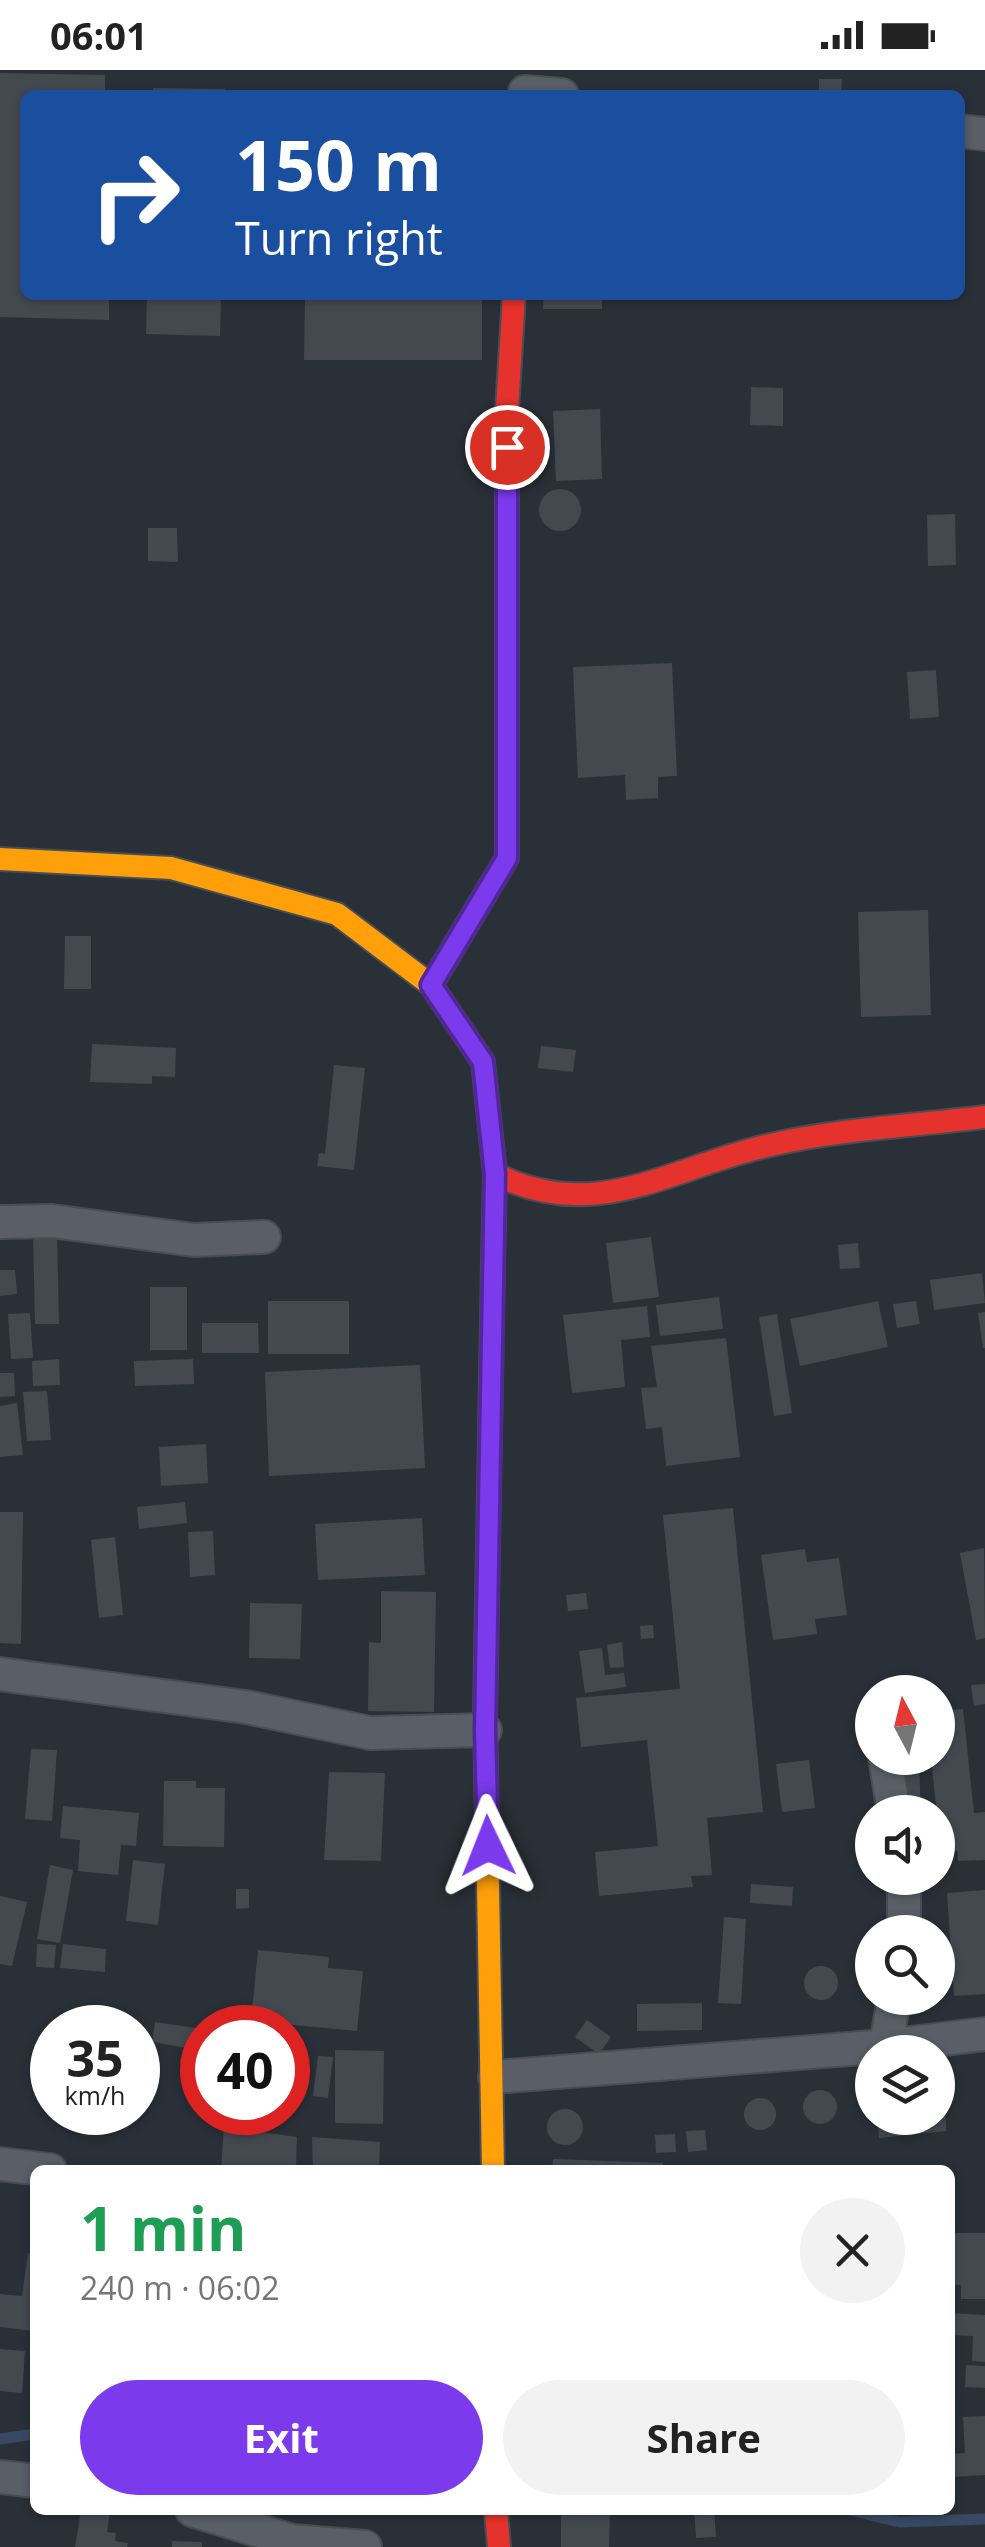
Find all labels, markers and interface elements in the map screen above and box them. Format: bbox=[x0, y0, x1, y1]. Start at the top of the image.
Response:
text: 06:01 bbox=[50, 9, 148, 61]
text: 150 m bbox=[235, 116, 442, 212]
icon: right bbox=[70, 130, 200, 260]
text: Turn right bbox=[235, 207, 443, 268]
pin bbox=[465, 405, 550, 490]
icon: arrive bbox=[480, 420, 535, 475]
north arrow bbox=[855, 1675, 955, 1775]
map controls bbox=[855, 1675, 955, 2135]
position arrow bbox=[436, 1794, 540, 1898]
button: sound bbox=[855, 1795, 955, 1895]
button: search bbox=[855, 1915, 955, 2015]
speed limit sign: 40 bbox=[180, 2005, 310, 2135]
text: 35 bbox=[66, 2024, 124, 2092]
button: layers bbox=[855, 2035, 955, 2135]
text: km/h bbox=[65, 2078, 125, 2112]
text: 1 min bbox=[80, 2187, 247, 2269]
button: close bbox=[800, 2198, 905, 2303]
text: 240 m · 06:02 bbox=[80, 2266, 279, 2309]
button: Exit bbox=[80, 2380, 483, 2495]
button: Share bbox=[503, 2380, 905, 2495]

